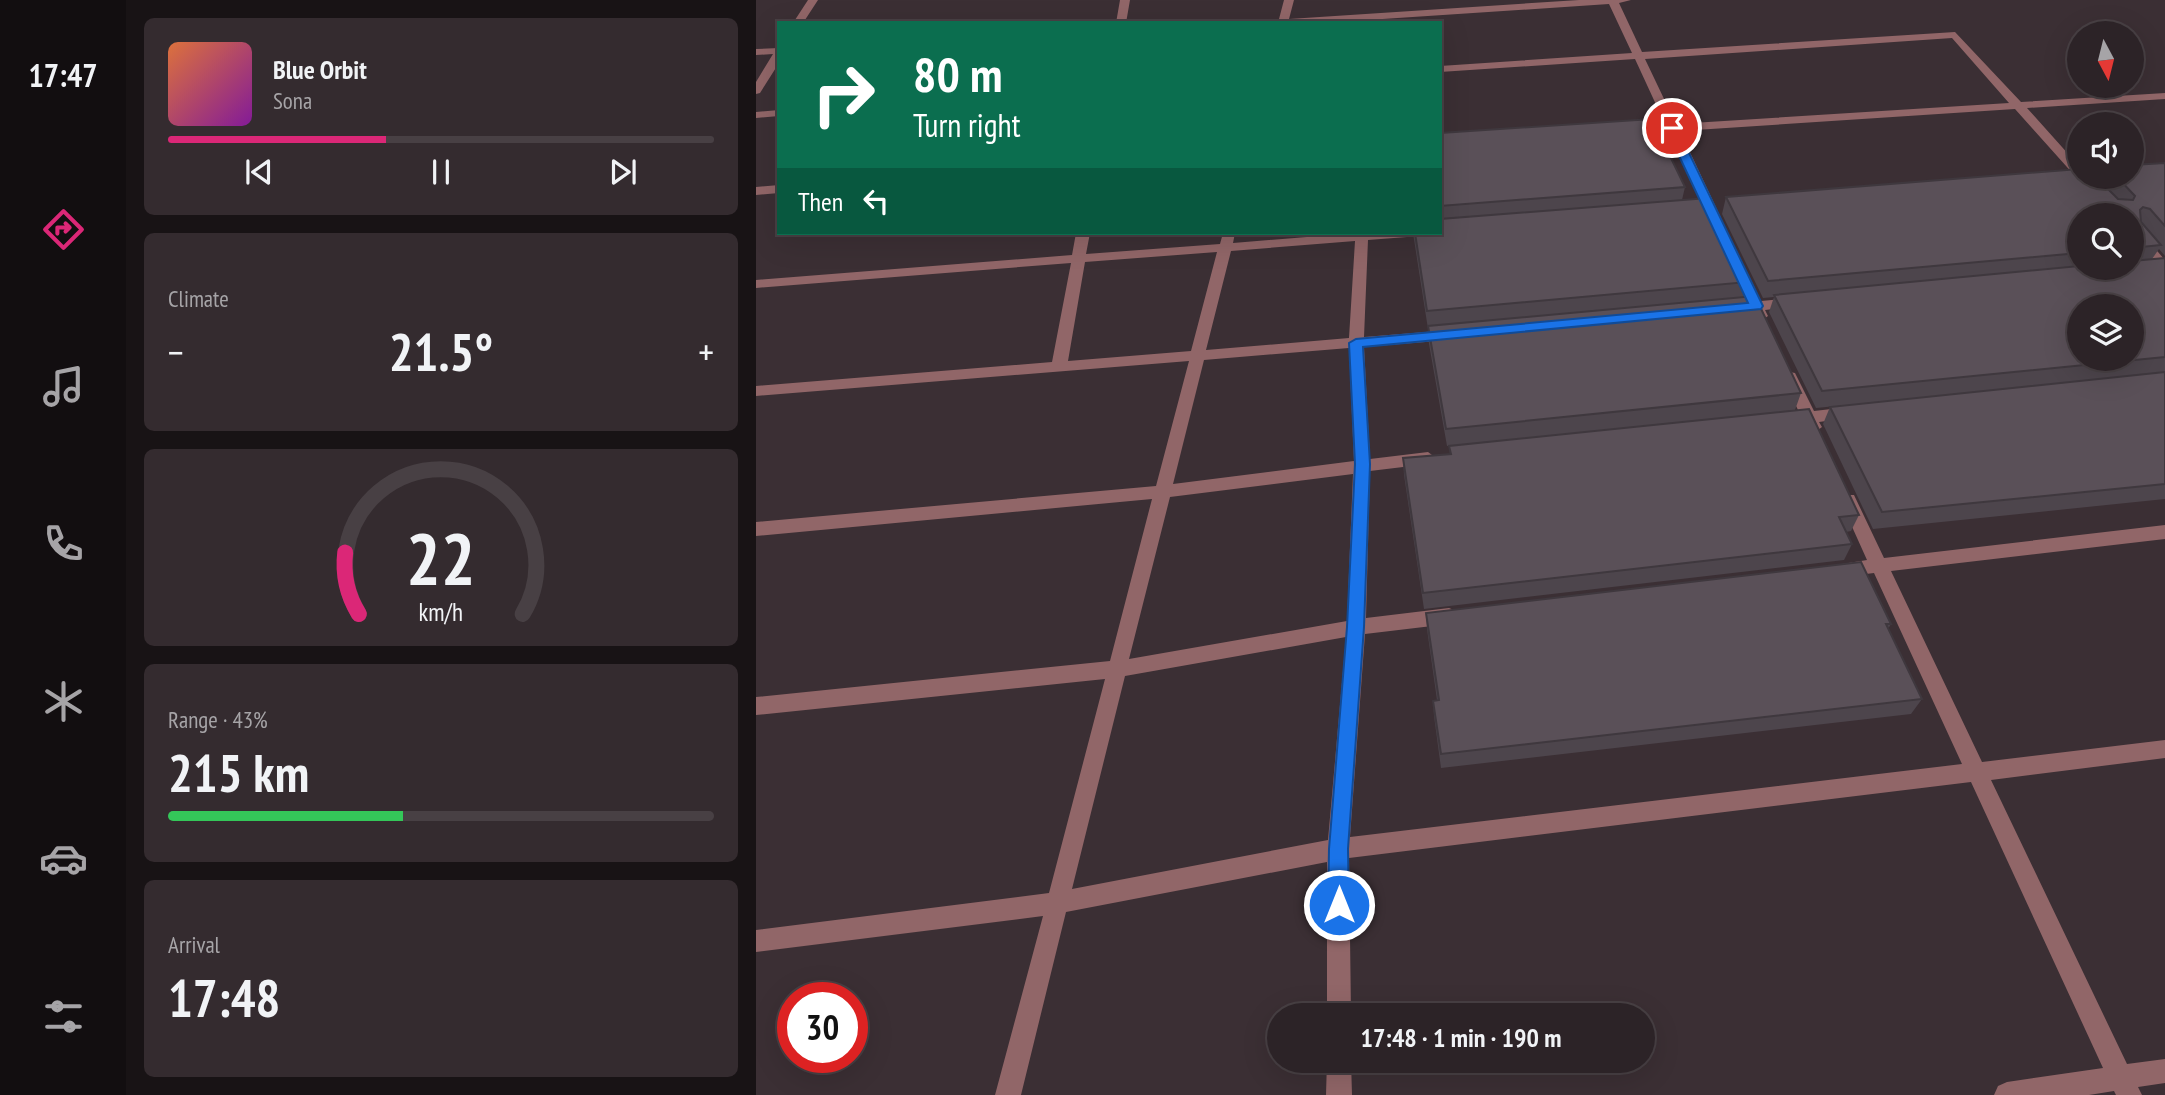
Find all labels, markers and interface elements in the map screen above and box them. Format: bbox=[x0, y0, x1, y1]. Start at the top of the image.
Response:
north arrow bbox=[2067, 21, 2144, 98]
map controls bbox=[2067, 21, 2144, 371]
text: 80 m bbox=[913, 42, 1002, 106]
icon: right bbox=[798, 49, 889, 140]
text: Blue Orbit bbox=[273, 53, 367, 86]
text: 17:47 bbox=[28, 54, 98, 96]
text: Sona bbox=[273, 86, 312, 115]
pin bbox=[1642, 98, 1702, 158]
text: Turn right bbox=[913, 104, 1021, 146]
icon: arrive bbox=[1653, 109, 1691, 147]
button: sound bbox=[2067, 112, 2144, 189]
icon: previous bbox=[240, 153, 278, 191]
icon: pause bbox=[422, 153, 460, 191]
icon: next bbox=[604, 153, 642, 191]
icon: left bbox=[857, 182, 895, 220]
text: Then bbox=[798, 185, 843, 218]
button: search bbox=[2067, 203, 2144, 280]
icon: directions bbox=[39, 205, 88, 254]
text: Climate bbox=[168, 284, 229, 313]
button: layers bbox=[2067, 294, 2144, 371]
text: 21.5° bbox=[389, 318, 493, 385]
text: − bbox=[168, 327, 184, 376]
text: + bbox=[698, 327, 714, 376]
icon: music bbox=[39, 362, 88, 411]
text: 22 bbox=[406, 510, 476, 604]
icon: phone bbox=[39, 519, 88, 568]
text: km/h bbox=[419, 595, 463, 627]
icon: climate bbox=[39, 677, 88, 726]
text: Range · 43% bbox=[168, 705, 268, 734]
text: 215 km bbox=[168, 739, 309, 806]
icon: car bbox=[39, 834, 88, 883]
position arrow bbox=[1302, 868, 1376, 942]
text: Arrival bbox=[168, 930, 220, 959]
text: 17:48 bbox=[168, 964, 280, 1031]
speed limit sign: 30 bbox=[777, 982, 868, 1073]
icon: filters bbox=[39, 992, 88, 1041]
text: 17:48 · 1 min · 190 m bbox=[1361, 1021, 1561, 1054]

